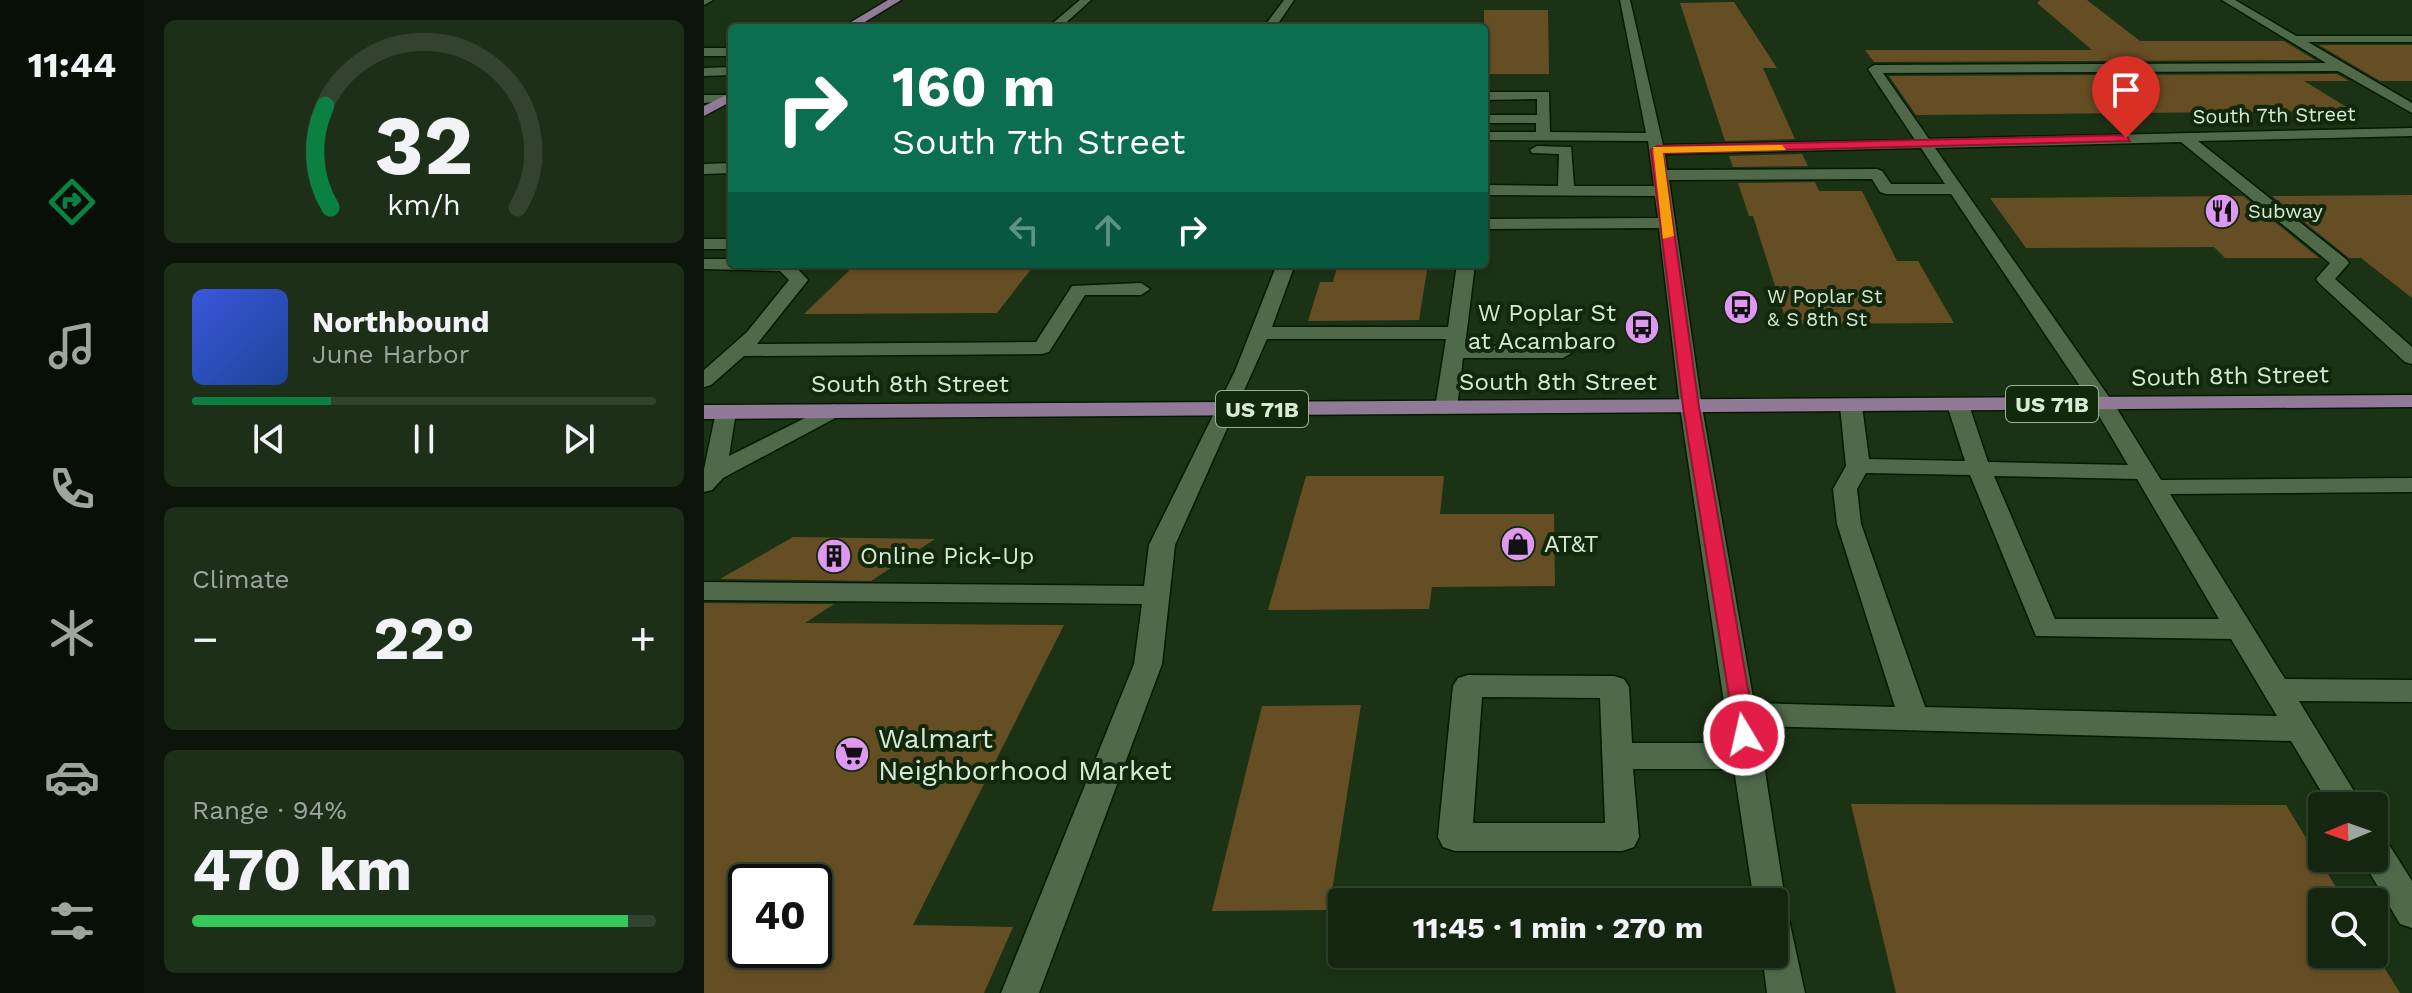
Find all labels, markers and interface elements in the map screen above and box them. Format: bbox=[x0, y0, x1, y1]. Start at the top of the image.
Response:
text: 11:44 bbox=[28, 44, 116, 86]
text: 160 m bbox=[892, 54, 1055, 120]
icon: right bbox=[760, 56, 864, 160]
pin bbox=[2092, 56, 2160, 138]
icon: arrive bbox=[2104, 68, 2148, 112]
text: 32 bbox=[375, 96, 473, 193]
street label: South 7th Street bbox=[2192, 102, 2356, 128]
text: South 7th Street bbox=[892, 121, 1185, 163]
icon: directions bbox=[44, 174, 100, 230]
text: km/h bbox=[387, 188, 461, 222]
restaurant icon: Subway bbox=[2203, 192, 2241, 230]
place label: Subway bbox=[2248, 199, 2324, 223]
icon: left bbox=[1002, 208, 1046, 252]
icon: ahead bbox=[1086, 208, 1130, 252]
icon: right bbox=[1170, 208, 1214, 252]
place label: W Poplar St & S 8th St bbox=[1767, 284, 1883, 331]
bus stop icon: W Poplar St & S 8th St bbox=[1722, 288, 1760, 326]
place label: W Poplar St at Acambaro bbox=[1468, 299, 1616, 355]
text: Northbound bbox=[312, 304, 489, 339]
bus stop icon: W Poplar St at Acambaro bbox=[1623, 308, 1661, 346]
icon: music bbox=[44, 318, 100, 374]
text: June Harbor bbox=[312, 339, 469, 369]
street label: South 8th Street bbox=[2131, 360, 2329, 392]
street label: South 8th Street bbox=[1459, 368, 1657, 396]
street label: South 8th Street bbox=[811, 370, 1009, 398]
road number: US 71B bbox=[2006, 386, 2098, 422]
road number: US 71B bbox=[1216, 391, 1308, 427]
icon: previous bbox=[247, 417, 291, 461]
icon: pause bbox=[402, 417, 446, 461]
icon: next bbox=[557, 417, 601, 461]
icon: phone bbox=[44, 461, 100, 517]
shop icon: AT&T bbox=[1499, 525, 1537, 563]
place label: AT&T bbox=[1544, 530, 1599, 558]
building icon: Online Pick-Up bbox=[815, 537, 853, 575]
place label: Online Pick-Up bbox=[860, 542, 1034, 570]
text: Climate bbox=[192, 564, 290, 594]
text: 22° bbox=[373, 603, 475, 674]
icon: climate bbox=[44, 605, 100, 661]
text: − bbox=[192, 613, 219, 665]
text: + bbox=[629, 613, 656, 665]
position arrow bbox=[1702, 693, 1786, 777]
place label: Walmart Neighborhood Market bbox=[878, 722, 1172, 787]
supermarket icon: Walmart Neighborhood Market bbox=[833, 735, 871, 773]
icon: car bbox=[44, 749, 100, 805]
north arrow bbox=[2308, 792, 2388, 872]
map controls bbox=[2308, 792, 2388, 968]
text: Range · 94% bbox=[192, 795, 347, 825]
text: 470 km bbox=[192, 834, 412, 905]
speed limit sign: 40 bbox=[728, 864, 832, 968]
button: search bbox=[2308, 888, 2388, 968]
icon: filters bbox=[44, 893, 100, 949]
text: 11:45 · 1 min · 270 m bbox=[1413, 910, 1703, 945]

